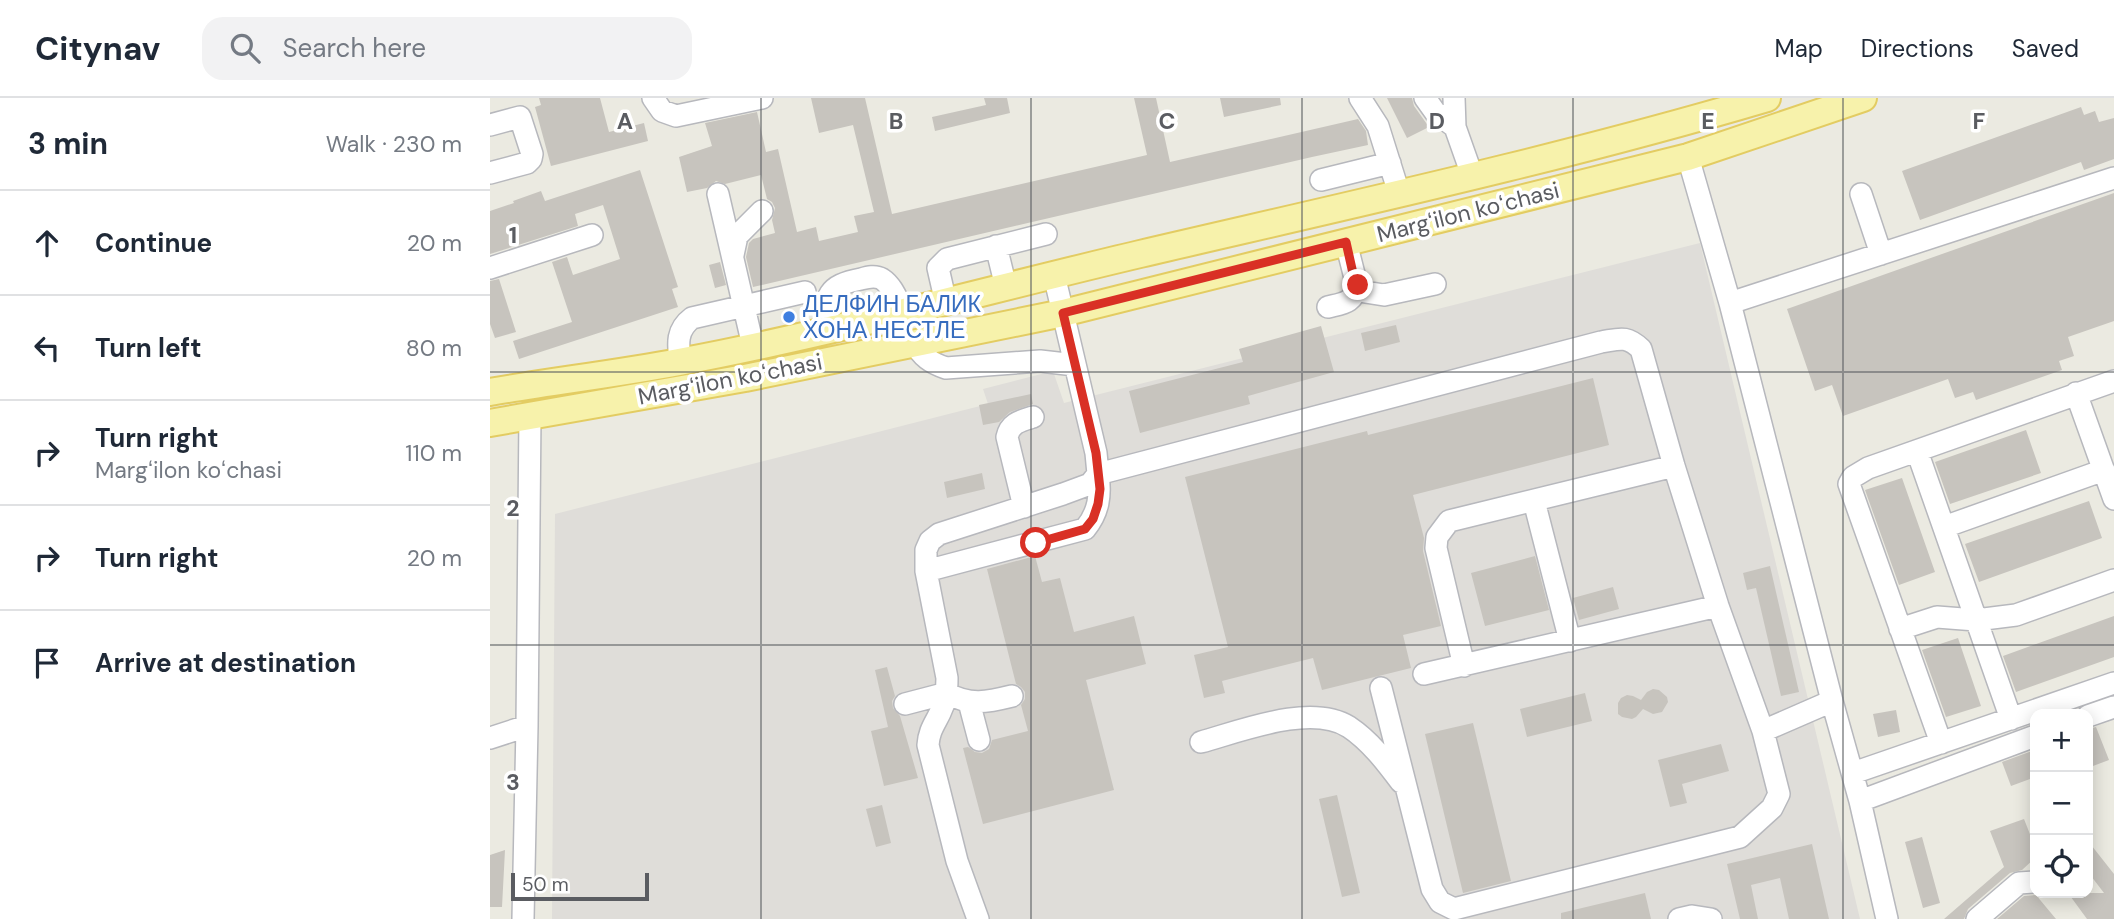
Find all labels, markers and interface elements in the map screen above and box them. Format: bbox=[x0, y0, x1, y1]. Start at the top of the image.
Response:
search box bbox=[202, 17, 692, 80]
text: Citynav bbox=[35, 27, 160, 70]
icon: search bbox=[226, 29, 264, 67]
text: Search here bbox=[282, 31, 426, 65]
text: Map bbox=[1775, 33, 1823, 64]
text: Directions bbox=[1861, 33, 1974, 64]
text: Saved bbox=[2012, 33, 2079, 64]
text: A bbox=[617, 106, 633, 136]
text: B bbox=[889, 106, 903, 136]
text: C bbox=[1159, 106, 1175, 136]
text: D bbox=[1429, 106, 1445, 136]
text: E bbox=[1701, 106, 1715, 136]
text: F bbox=[1973, 106, 1986, 136]
text: 3 min bbox=[28, 124, 108, 163]
text: Walk · 230 m bbox=[326, 129, 462, 159]
street label: Margʻilon koʻchasi bbox=[1374, 175, 1562, 249]
text: 1 bbox=[509, 220, 517, 250]
icon: ahead bbox=[28, 224, 66, 262]
text: Continue bbox=[95, 226, 212, 260]
text: 20 m bbox=[407, 228, 462, 258]
route end bbox=[1342, 269, 1373, 300]
place label: ДЕЛФИН БАЛИК ХОНА НЕСТЛЕ bbox=[803, 289, 982, 345]
marker: ДЕЛФИН БАЛИК ХОНА НЕСТЛЕ bbox=[781, 309, 797, 325]
icon: left bbox=[28, 329, 66, 367]
text: Turn left bbox=[95, 331, 202, 365]
text: 80 m bbox=[406, 333, 462, 363]
street label: Margʻilon koʻchasi bbox=[635, 346, 825, 412]
text: Turn right bbox=[95, 421, 219, 455]
icon: right bbox=[28, 434, 66, 472]
text: 110 m bbox=[405, 438, 462, 468]
text: Margʻilon koʻchasi bbox=[95, 455, 282, 485]
text: 2 bbox=[506, 493, 520, 523]
route start bbox=[1020, 527, 1051, 558]
icon: right bbox=[28, 539, 66, 577]
text: Turn right bbox=[95, 541, 219, 575]
text: 20 m bbox=[407, 543, 462, 573]
icon: arrive bbox=[28, 644, 66, 682]
text: Arrive at destination bbox=[95, 646, 356, 680]
map controls bbox=[2030, 709, 2093, 898]
button: + bbox=[2030, 709, 2093, 772]
text: 3 bbox=[506, 767, 520, 797]
button: − bbox=[2030, 772, 2093, 835]
button: locate bbox=[2030, 835, 2093, 898]
scale bar bbox=[511, 870, 649, 902]
text: 50 m bbox=[522, 872, 569, 897]

